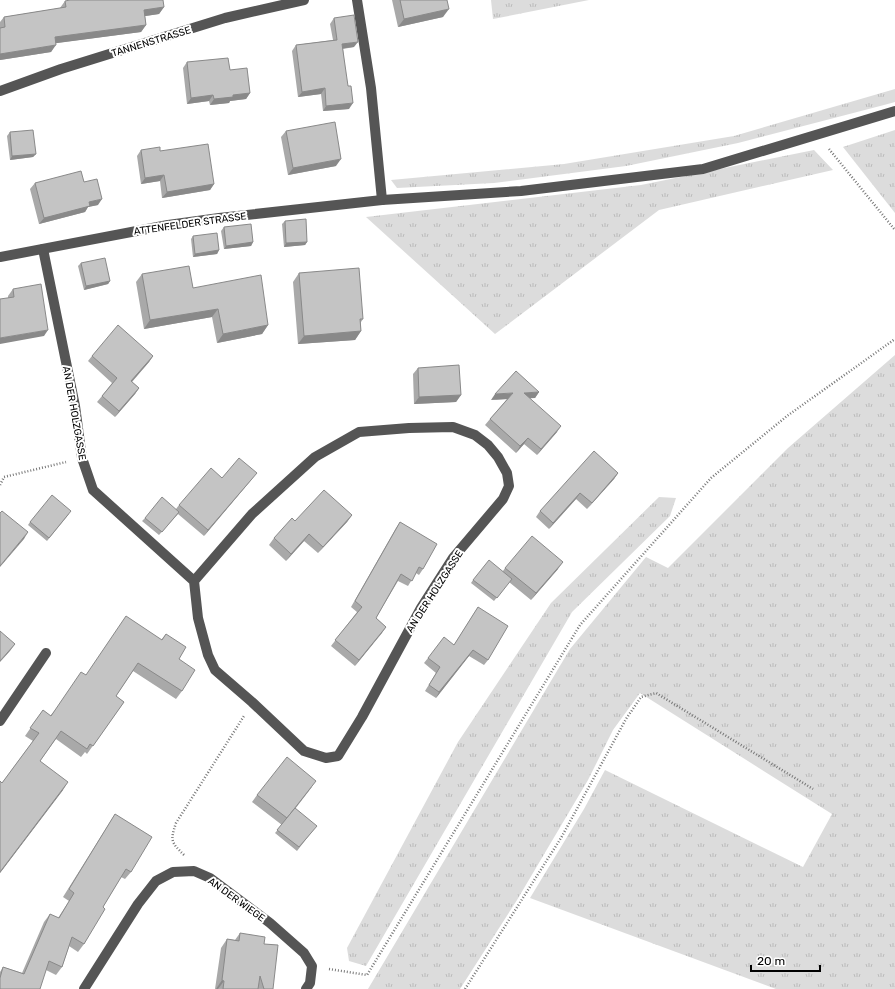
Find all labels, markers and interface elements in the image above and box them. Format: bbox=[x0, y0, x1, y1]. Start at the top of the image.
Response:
street label: TANNENSTRASSE bbox=[110, 24, 192, 60]
street label: ATTENFELDER STRASSE bbox=[133, 210, 247, 238]
street label: AN DER HOLZGASSE bbox=[60, 365, 88, 461]
street label: AN DER HOLZGASSE bbox=[404, 548, 466, 635]
street label: AN DER WIEGE bbox=[206, 875, 267, 925]
scale bar bbox=[751, 947, 820, 973]
text: 20 m bbox=[757, 954, 785, 968]

